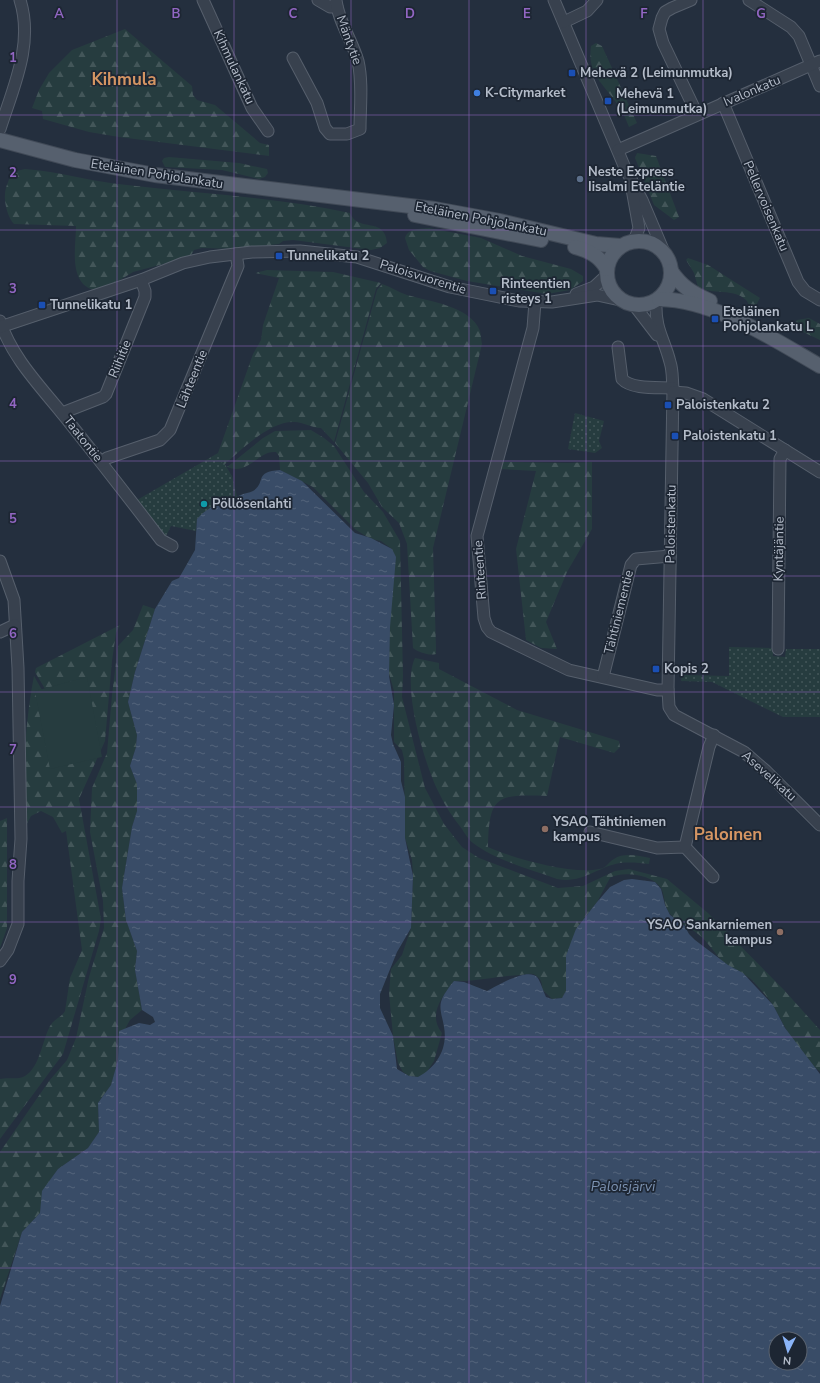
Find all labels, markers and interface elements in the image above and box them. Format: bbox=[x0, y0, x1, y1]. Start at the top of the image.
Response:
text: A bbox=[54, 5, 64, 23]
text: B bbox=[172, 5, 181, 23]
text: C bbox=[289, 5, 298, 23]
text: D bbox=[405, 5, 415, 23]
text: E bbox=[523, 5, 531, 23]
text: F bbox=[640, 5, 648, 23]
text: G bbox=[756, 5, 766, 23]
street label: Mäntytie bbox=[332, 13, 366, 67]
street label: Kihmulankatu bbox=[209, 27, 259, 107]
text: 1 bbox=[9, 49, 17, 67]
place label: Mehevä 2 (Leimunmutka) bbox=[580, 64, 733, 82]
district label: Kihmula bbox=[91, 68, 157, 91]
marker: Mehevä 2 (Leimunmutka) bbox=[567, 68, 577, 78]
street label: Ivalonkatu bbox=[721, 71, 783, 111]
place label: K-Citymarket bbox=[485, 84, 566, 102]
place label: Mehevä 1 (Leimunmutka) bbox=[616, 85, 707, 118]
marker: K-Citymarket bbox=[472, 88, 482, 98]
marker: Mehevä 1 (Leimunmutka) bbox=[603, 96, 613, 106]
street label: Eteläinen Pohjolankatu bbox=[89, 155, 225, 193]
street label: Pellervoisenkatu bbox=[739, 158, 793, 254]
place label: Neste Express Iisalmi Eteläntie bbox=[588, 163, 685, 196]
text: 2 bbox=[9, 164, 17, 182]
marker: Neste Express Iisalmi Eteläntie bbox=[575, 174, 585, 184]
street label: Eteläinen Pohjolankatu bbox=[414, 197, 548, 241]
place label: Tunnelikatu 2 bbox=[287, 247, 369, 265]
marker: Tunnelikatu 2 bbox=[274, 251, 284, 261]
street label: Paloisvuorentie bbox=[378, 255, 469, 299]
place label: Rinteentien risteys 1 bbox=[501, 275, 570, 308]
text: 3 bbox=[9, 280, 17, 298]
marker: Rinteentien risteys 1 bbox=[488, 286, 498, 296]
place label: Tunnelikatu 1 bbox=[50, 296, 132, 314]
marker: Tunnelikatu 1 bbox=[37, 300, 47, 310]
place label: Eteläinen Pohjolankatu L bbox=[723, 303, 814, 336]
marker: Eteläinen Pohjolankatu L bbox=[710, 314, 720, 324]
street label: Riihitie bbox=[104, 337, 136, 381]
street label: Lähteentie bbox=[172, 347, 212, 411]
text: 4 bbox=[9, 395, 17, 413]
place label: Paloistenkatu 2 bbox=[676, 396, 770, 414]
marker: Paloistenkatu 2 bbox=[663, 400, 673, 410]
street label: Taatontie bbox=[59, 412, 107, 466]
place label: Paloistenkatu 1 bbox=[683, 427, 777, 445]
marker: Paloistenkatu 1 bbox=[670, 431, 680, 441]
street label: Paloistenkatu bbox=[661, 484, 681, 564]
place label: Pöllösenlahti bbox=[212, 495, 292, 513]
marker: Pöllösenlahti bbox=[199, 499, 209, 509]
text: 5 bbox=[9, 510, 17, 528]
street label: Kyntäjäntie bbox=[769, 516, 789, 582]
street label: Rinteentie bbox=[469, 540, 491, 600]
street label: Tähtiniementie bbox=[600, 568, 638, 656]
text: 6 bbox=[9, 625, 17, 643]
place label: Kopis 2 bbox=[664, 660, 709, 678]
marker: Kopis 2 bbox=[651, 664, 661, 674]
text: 7 bbox=[9, 741, 17, 759]
street label: Asevelikatu bbox=[738, 747, 800, 805]
place label: YSAO Tähtiniemen kampus bbox=[552, 813, 666, 846]
district label: Paloinen bbox=[694, 823, 762, 846]
marker: YSAO Tähtiniemen kampus bbox=[540, 824, 550, 834]
text: 8 bbox=[9, 856, 17, 874]
place label: YSAO Sankarniemen kampus bbox=[646, 916, 772, 949]
marker: YSAO Sankarniemen kampus bbox=[775, 927, 785, 937]
text: 9 bbox=[9, 971, 17, 989]
water label: Paloisjärvi bbox=[591, 1177, 656, 1196]
north arrow bbox=[768, 1331, 808, 1371]
text: N bbox=[782, 1353, 792, 1368]

